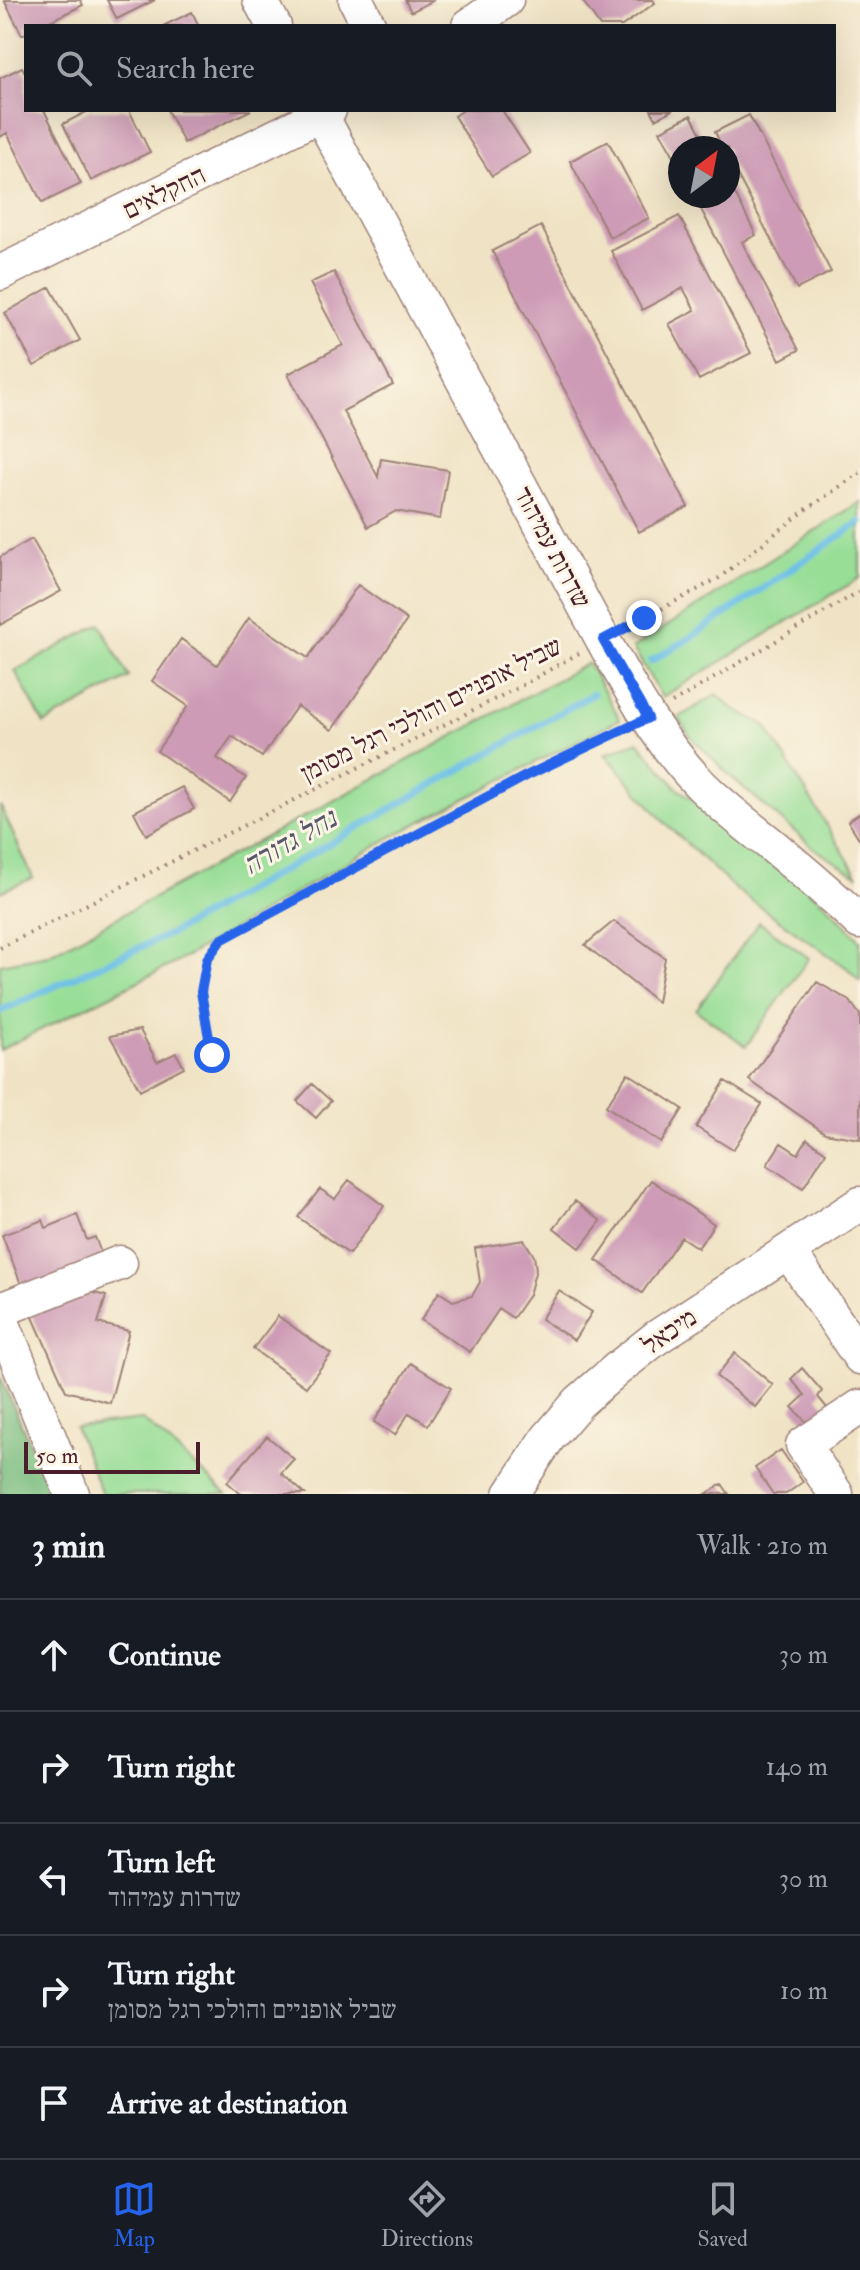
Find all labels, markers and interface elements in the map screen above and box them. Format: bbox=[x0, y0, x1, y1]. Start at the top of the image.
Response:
search box bbox=[24, 24, 836, 112]
icon: search bbox=[52, 46, 96, 90]
text: Search here bbox=[116, 50, 255, 87]
north arrow bbox=[668, 136, 740, 208]
street label: החקלאים bbox=[118, 159, 211, 227]
street label: שדרות עמיהוד bbox=[507, 481, 597, 614]
route end bbox=[626, 600, 662, 636]
street label: שביל אופניים והולכי רגל מסומן bbox=[296, 630, 567, 790]
water label: נחל גדורה bbox=[237, 800, 345, 883]
route start bbox=[194, 1037, 230, 1073]
street label: מיכאל bbox=[636, 1302, 703, 1362]
scale bar bbox=[24, 1438, 200, 1474]
text: 50 m bbox=[36, 1442, 78, 1470]
text: 3 min bbox=[32, 1525, 105, 1568]
text: Walk · 210 m bbox=[697, 1530, 828, 1562]
icon: ahead bbox=[32, 1633, 76, 1677]
text: Continue bbox=[108, 1637, 221, 1674]
text: 30 m bbox=[779, 1639, 828, 1671]
icon: right bbox=[32, 1745, 76, 1789]
text: Turn right bbox=[108, 1749, 235, 1786]
text: 140 m bbox=[766, 1751, 828, 1783]
text: Turn left bbox=[108, 1844, 215, 1881]
icon: left bbox=[32, 1857, 76, 1901]
text: 30 m bbox=[779, 1863, 828, 1895]
text: שדרות עמיהוד bbox=[108, 1882, 241, 1914]
text: Turn right bbox=[108, 1956, 235, 1993]
icon: right bbox=[32, 1969, 76, 2013]
text: 10 m bbox=[780, 1975, 828, 2007]
text: שביל אופניים והולכי רגל מסומן bbox=[108, 1994, 397, 2026]
icon: arrive bbox=[32, 2081, 76, 2125]
text: Arrive at destination bbox=[108, 2085, 348, 2122]
tab: Map bbox=[112, 2177, 156, 2253]
tab: Directions bbox=[381, 2177, 473, 2253]
tab: Saved bbox=[698, 2177, 748, 2253]

